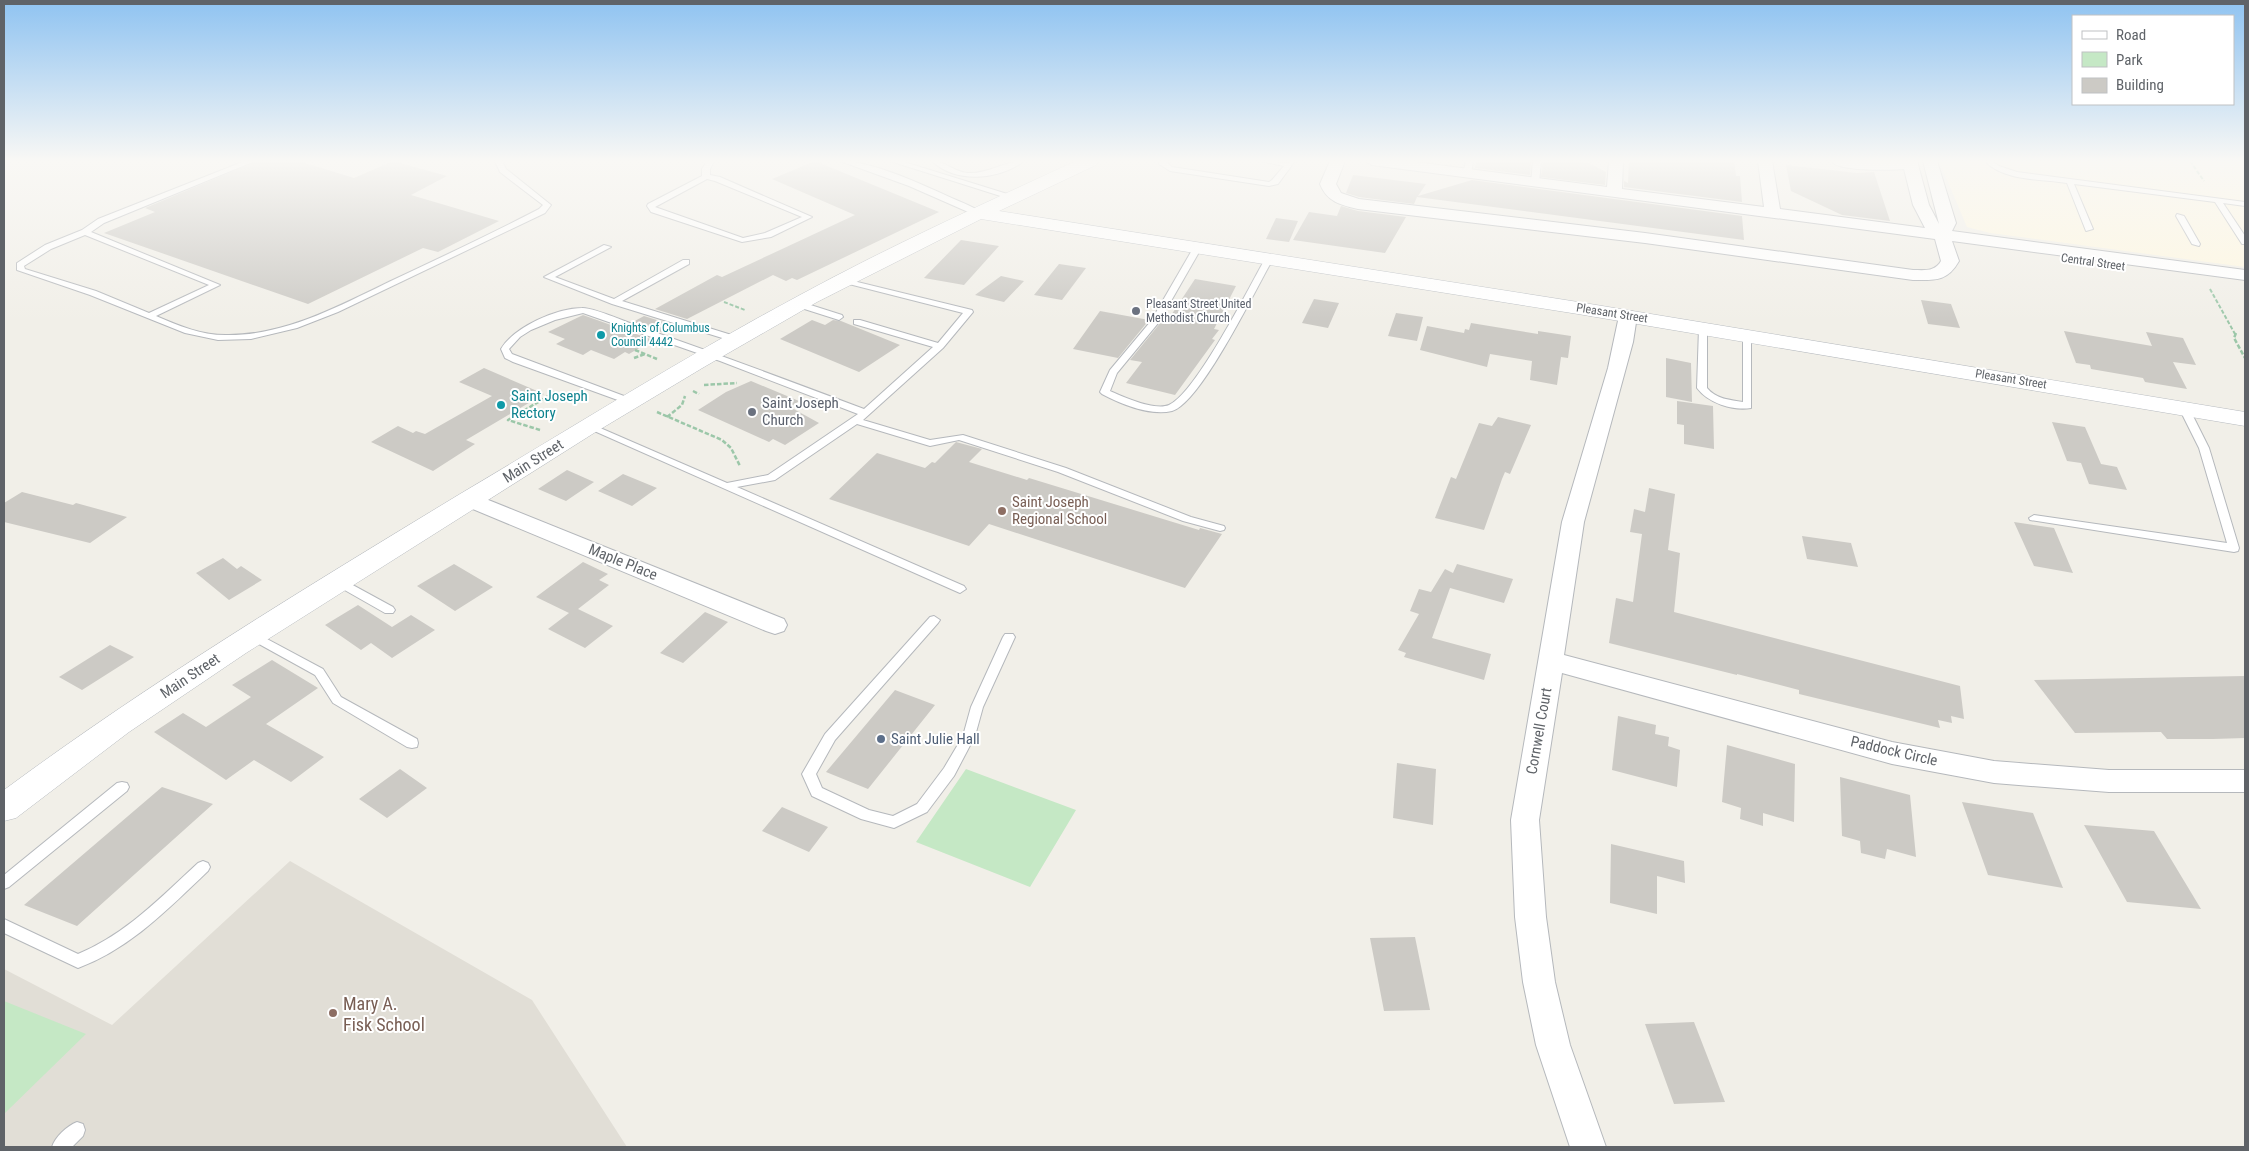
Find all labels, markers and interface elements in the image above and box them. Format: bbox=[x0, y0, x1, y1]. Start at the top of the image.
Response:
legend bbox=[2072, 15, 2234, 105]
text: Road bbox=[2116, 26, 2146, 44]
text: Park bbox=[2116, 51, 2143, 69]
text: Building bbox=[2116, 76, 2164, 94]
street label: Central Street bbox=[2060, 251, 2126, 273]
place label: Pleasant Street United Methodist Church bbox=[1146, 297, 1251, 325]
street label: Pleasant Street bbox=[1575, 300, 1649, 326]
marker: Pleasant Street United Methodist Church bbox=[1130, 305, 1142, 317]
place label: Knights of Columbus Council 4442 bbox=[611, 321, 710, 349]
marker: Knights of Columbus Council 4442 bbox=[595, 329, 607, 341]
street label: Pleasant Street bbox=[1974, 366, 2048, 392]
place label: Saint Joseph Rectory bbox=[511, 387, 588, 422]
place label: Saint Joseph Church bbox=[762, 394, 839, 429]
marker: Saint Joseph Rectory bbox=[495, 399, 507, 411]
marker: Saint Joseph Church bbox=[746, 406, 758, 418]
street label: Main Street bbox=[499, 435, 567, 487]
place label: Saint Joseph Regional School bbox=[1012, 493, 1107, 528]
marker: Saint Joseph Regional School bbox=[996, 505, 1008, 517]
street label: Maple Place bbox=[586, 540, 660, 584]
street label: Main Street bbox=[157, 650, 223, 702]
street label: Cornwell Court bbox=[1523, 686, 1555, 776]
place label: Saint Julie Hall bbox=[891, 730, 980, 748]
street label: Paddock Circle bbox=[1849, 732, 1939, 770]
marker: Saint Julie Hall bbox=[875, 733, 887, 745]
place label: Mary A. Fisk School bbox=[343, 993, 425, 1035]
marker: Mary A. Fisk School bbox=[327, 1007, 339, 1019]

